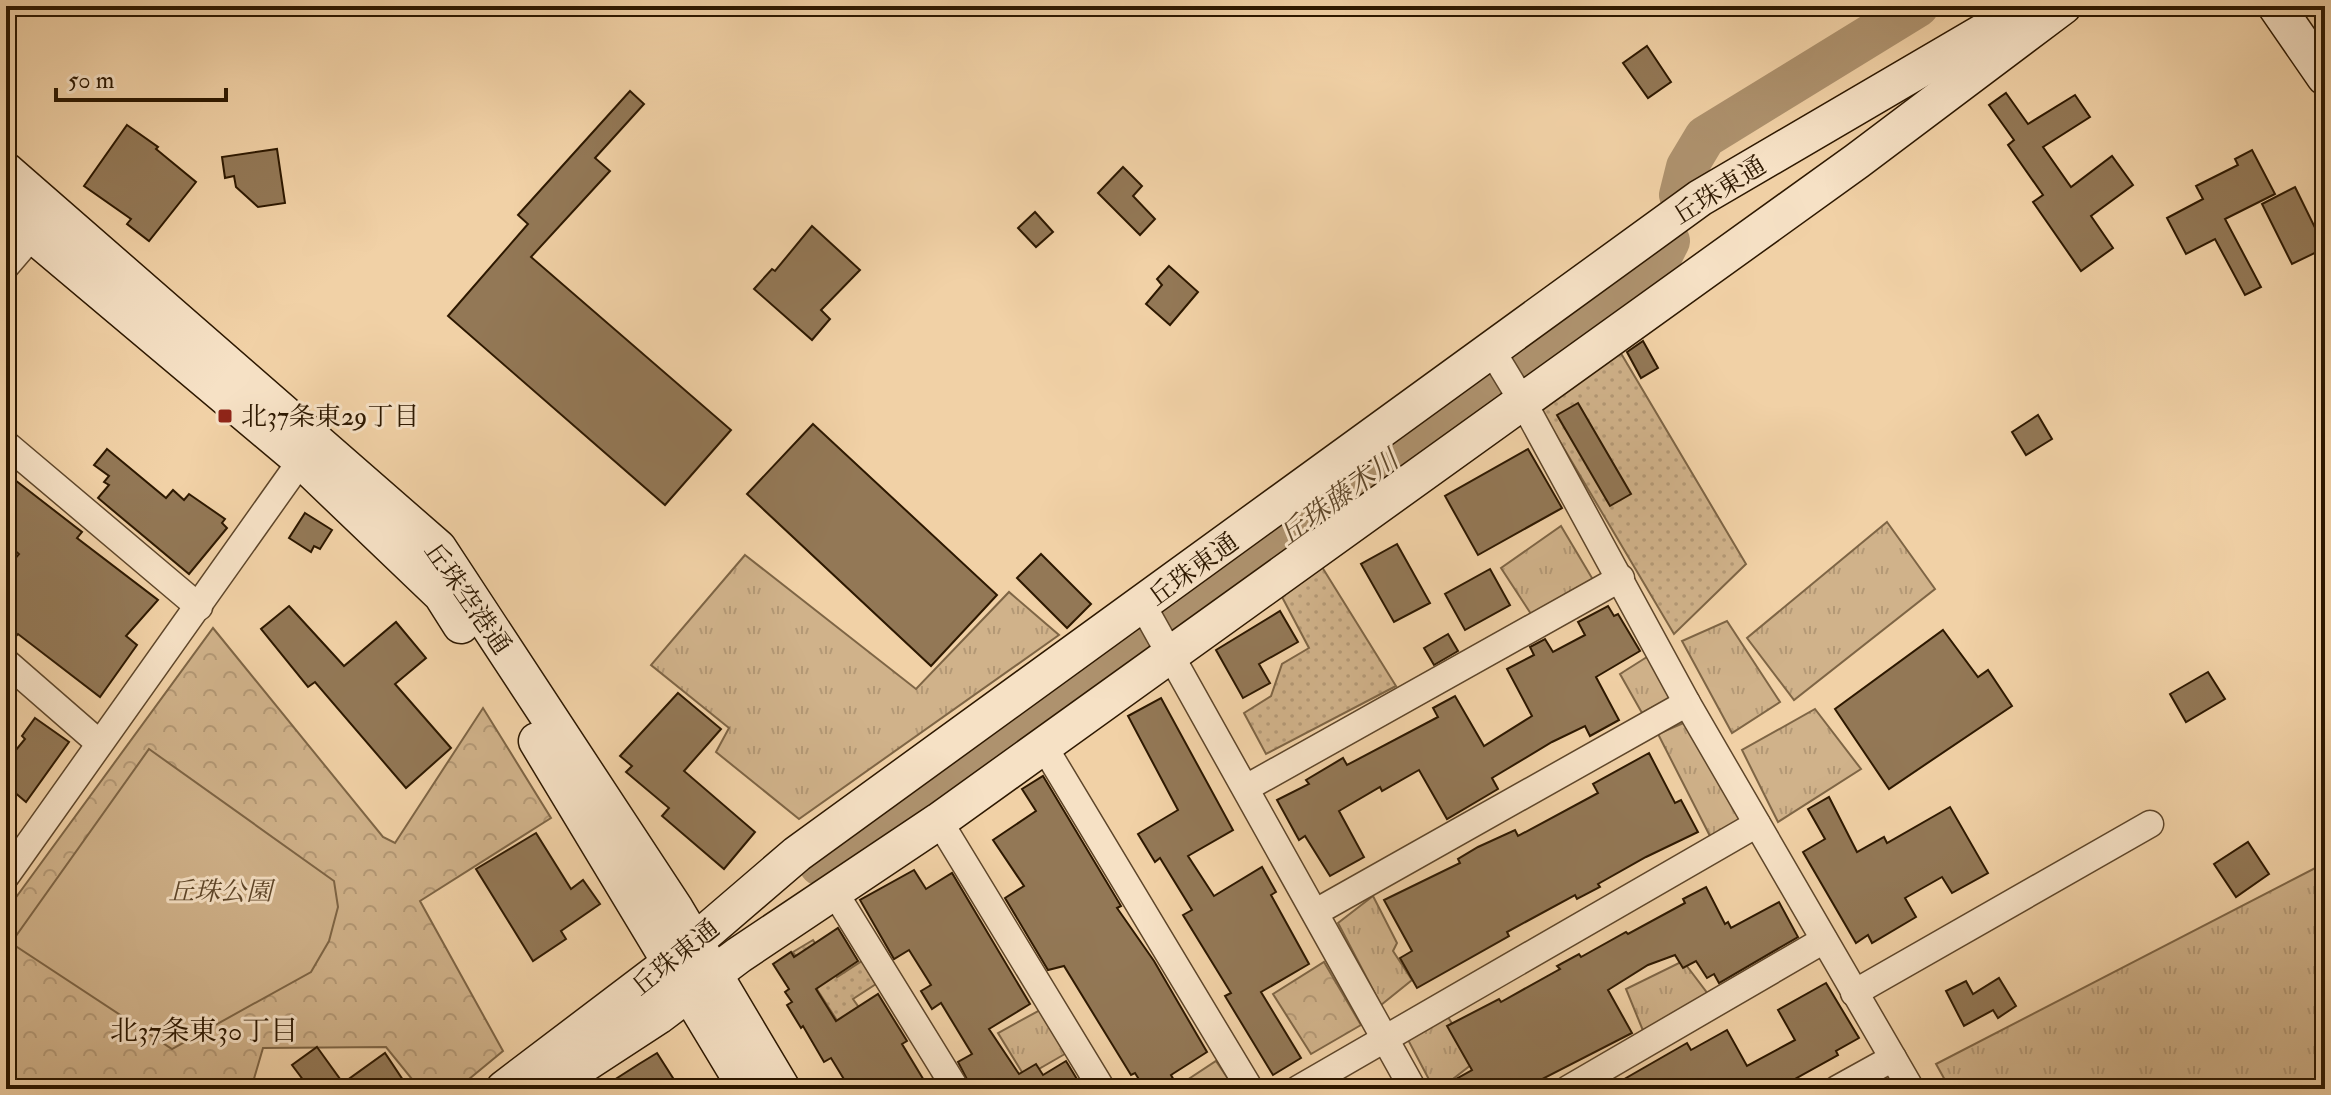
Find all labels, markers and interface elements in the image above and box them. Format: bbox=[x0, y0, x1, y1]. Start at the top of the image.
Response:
scale bar bbox=[56, 52, 226, 102]
text: 50 m bbox=[68, 65, 115, 96]
street label: 丘珠東通 bbox=[1667, 150, 1772, 232]
place label: 北37条東29丁目 bbox=[241, 401, 419, 433]
marker: 北37条東29丁目 bbox=[216, 407, 234, 425]
water label: 丘珠藤木川 bbox=[1272, 441, 1408, 554]
street label: 丘珠東通 bbox=[1142, 526, 1245, 613]
street label: 丘珠空港通 bbox=[417, 536, 518, 661]
park label: 丘珠公園 bbox=[168, 876, 276, 908]
street label: 丘珠東通 bbox=[625, 913, 726, 1003]
district label: 北37条東30丁目 bbox=[110, 1014, 298, 1049]

